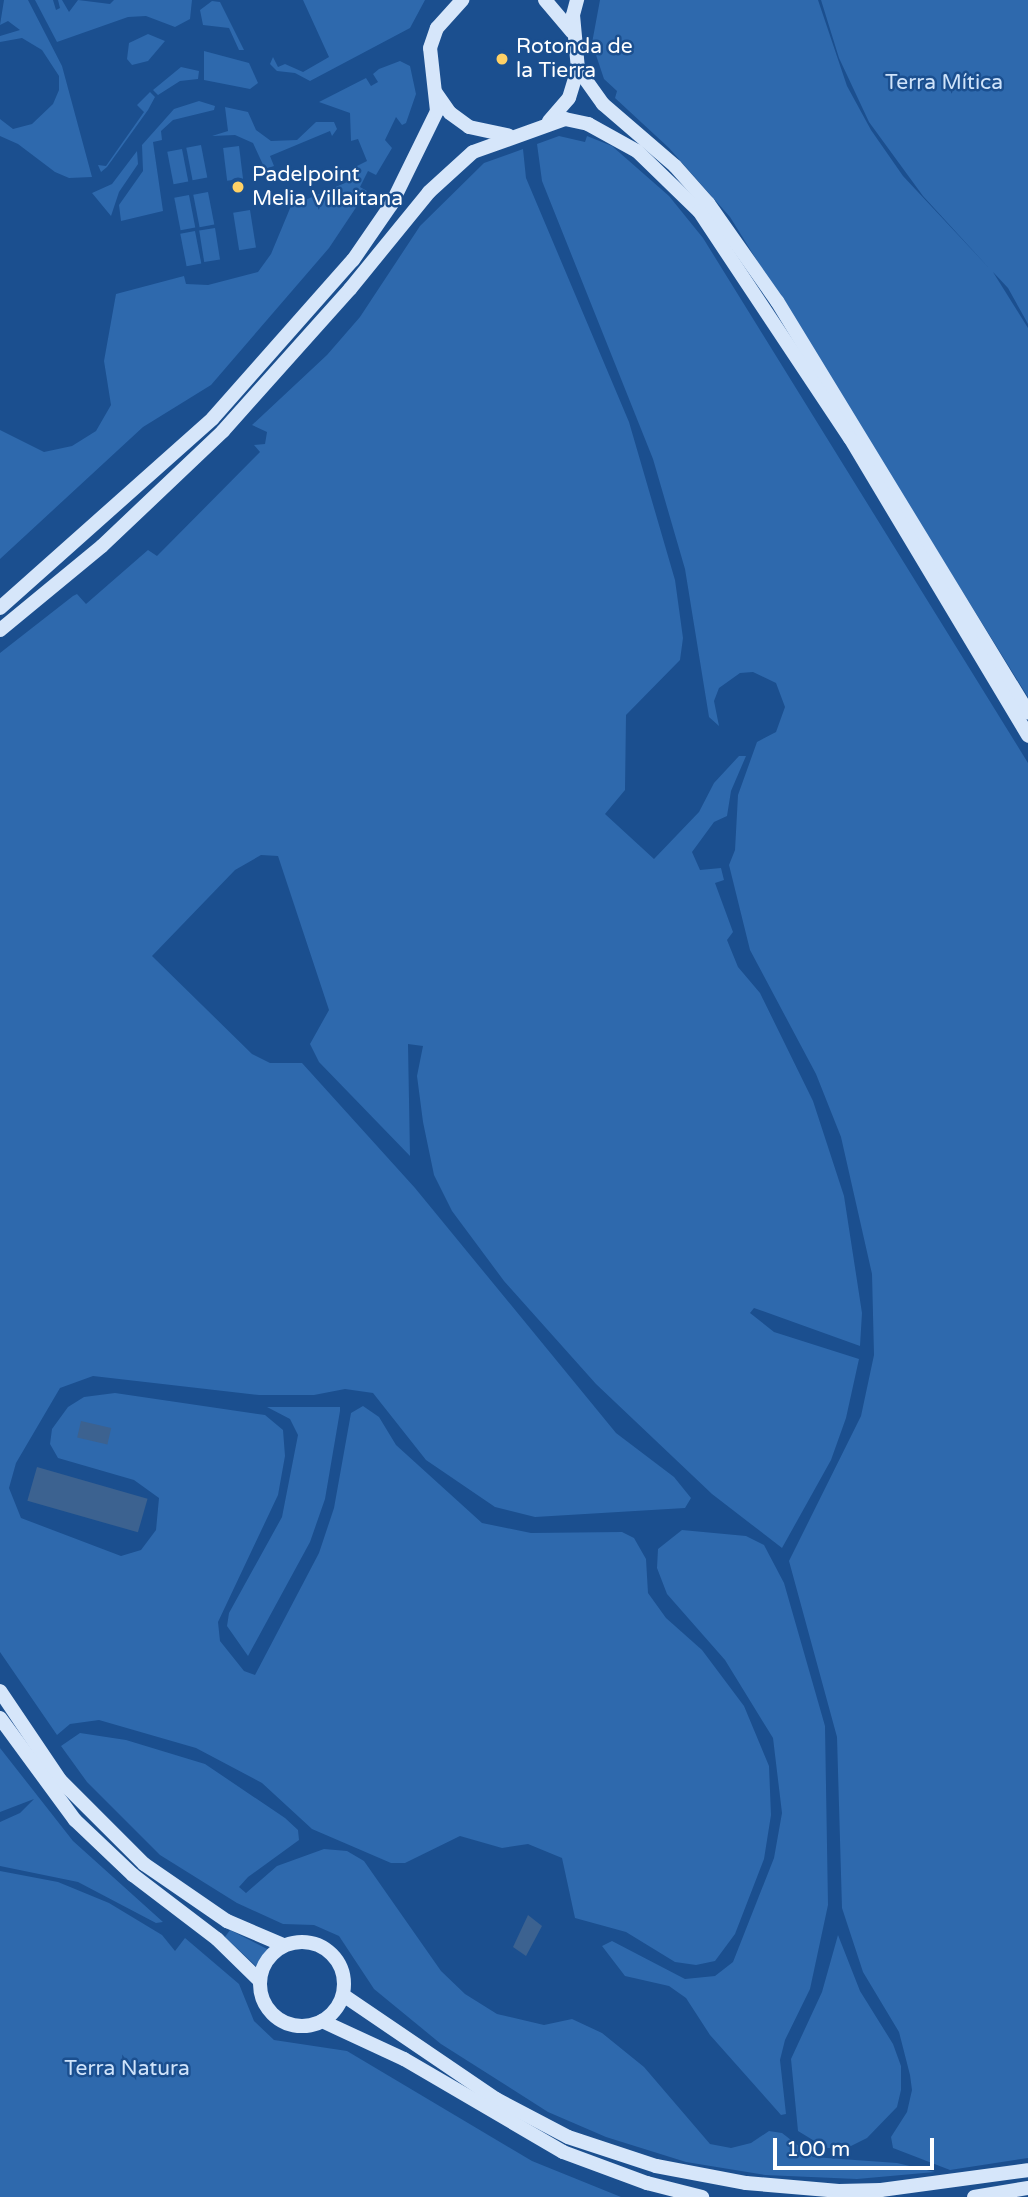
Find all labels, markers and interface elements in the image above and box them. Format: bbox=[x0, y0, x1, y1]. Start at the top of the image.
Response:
place label: Rotonda de la Tierra bbox=[516, 34, 633, 84]
marker: Rotonda de la Tierra bbox=[494, 51, 510, 67]
park label: Terra Mítica bbox=[885, 70, 1003, 96]
place label: Padelpoint Melia Villaitana bbox=[252, 162, 403, 212]
marker: Padelpoint Melia Villaitana bbox=[230, 179, 246, 195]
park label: Terra Natura bbox=[64, 2056, 190, 2082]
scale bar bbox=[776, 2124, 937, 2168]
text: 100 m bbox=[786, 2137, 850, 2162]

